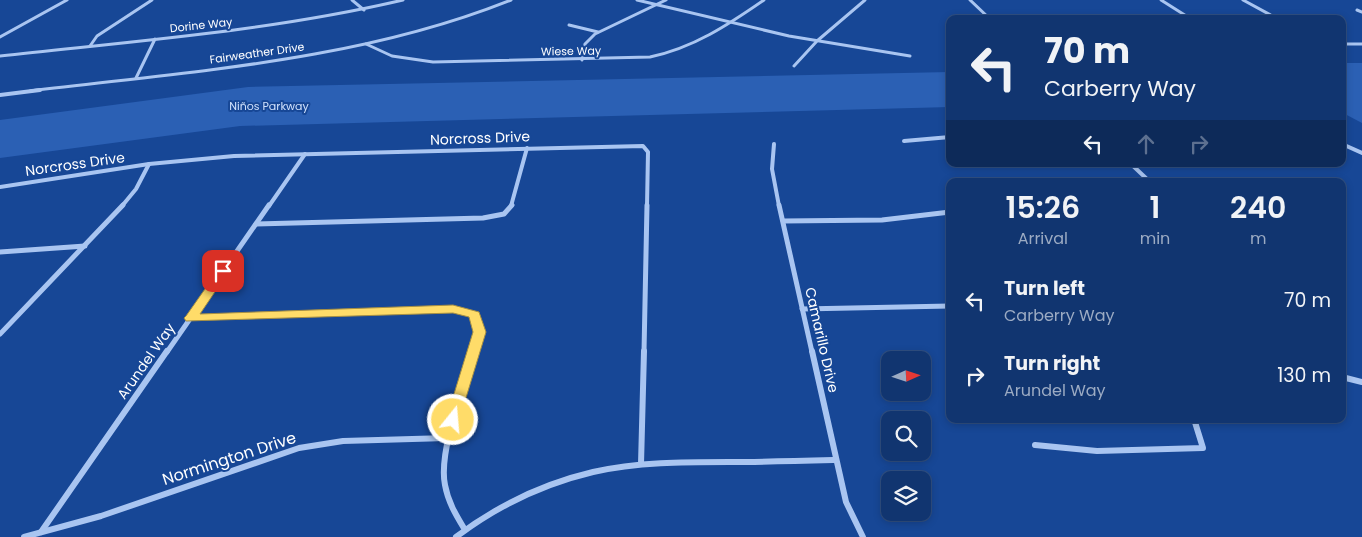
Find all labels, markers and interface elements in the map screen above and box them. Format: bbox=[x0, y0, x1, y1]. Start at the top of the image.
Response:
street label: Dorine Way bbox=[169, 14, 234, 36]
text: 70 m bbox=[1044, 26, 1130, 75]
icon: left bbox=[961, 35, 1026, 100]
street label: Fairweather Drive bbox=[209, 38, 306, 68]
street label: Wiese Way bbox=[541, 42, 602, 60]
text: Carberry Way bbox=[1044, 73, 1196, 104]
park label: Niños Parkway bbox=[229, 98, 310, 114]
street label: Norcross Drive bbox=[430, 126, 531, 150]
icon: left bbox=[1079, 130, 1107, 158]
icon: ahead bbox=[1132, 130, 1160, 158]
icon: right bbox=[1185, 130, 1213, 158]
street label: Norcross Drive bbox=[24, 147, 126, 181]
text: 15:26 bbox=[1006, 186, 1080, 229]
text: 1 bbox=[1150, 186, 1160, 229]
text: 240 bbox=[1230, 186, 1286, 229]
text: Arrival bbox=[1018, 227, 1068, 250]
text: min bbox=[1140, 227, 1170, 250]
text: m bbox=[1250, 227, 1266, 250]
pin bbox=[202, 250, 244, 292]
icon: arrive bbox=[209, 257, 237, 285]
text: Turn left bbox=[1004, 275, 1085, 302]
street label: Camarillo Drive bbox=[800, 285, 844, 395]
icon: left bbox=[961, 287, 989, 315]
text: 70 m bbox=[1284, 287, 1331, 314]
text: Carberry Way bbox=[1004, 304, 1115, 327]
street label: Arundel Way bbox=[112, 319, 180, 403]
text: Turn right bbox=[1004, 350, 1100, 377]
north arrow bbox=[881, 351, 931, 401]
map controls bbox=[881, 351, 931, 521]
icon: right bbox=[961, 362, 989, 390]
text: 130 m bbox=[1277, 362, 1331, 389]
text: Arundel Way bbox=[1004, 379, 1106, 402]
position arrow bbox=[426, 393, 478, 445]
button: search bbox=[881, 411, 931, 461]
street label: Normington Drive bbox=[159, 426, 299, 491]
button: layers bbox=[881, 471, 931, 521]

